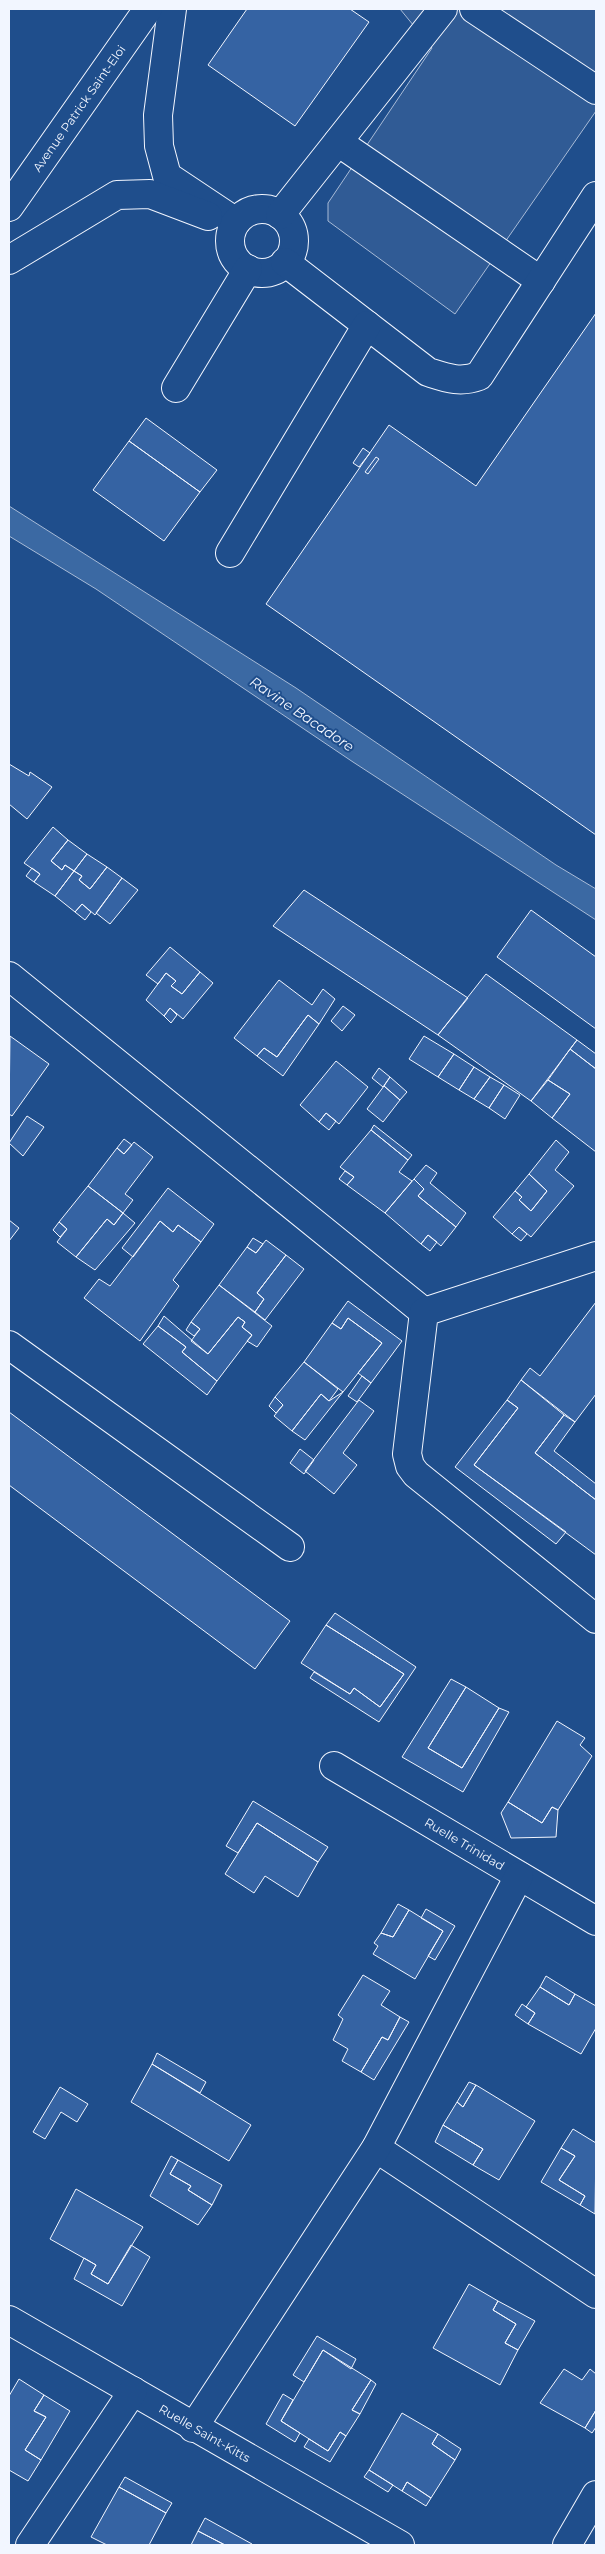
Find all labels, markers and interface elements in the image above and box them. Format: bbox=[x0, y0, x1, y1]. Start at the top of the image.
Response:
street label: Avenue Patrick Saint-Eloi bbox=[29, 42, 128, 174]
water label: Ravine Bacadore bbox=[246, 672, 358, 756]
street label: Ruelle Trinidad bbox=[422, 1814, 508, 1873]
street label: Ruelle Saint-Kitts bbox=[156, 2400, 253, 2465]

